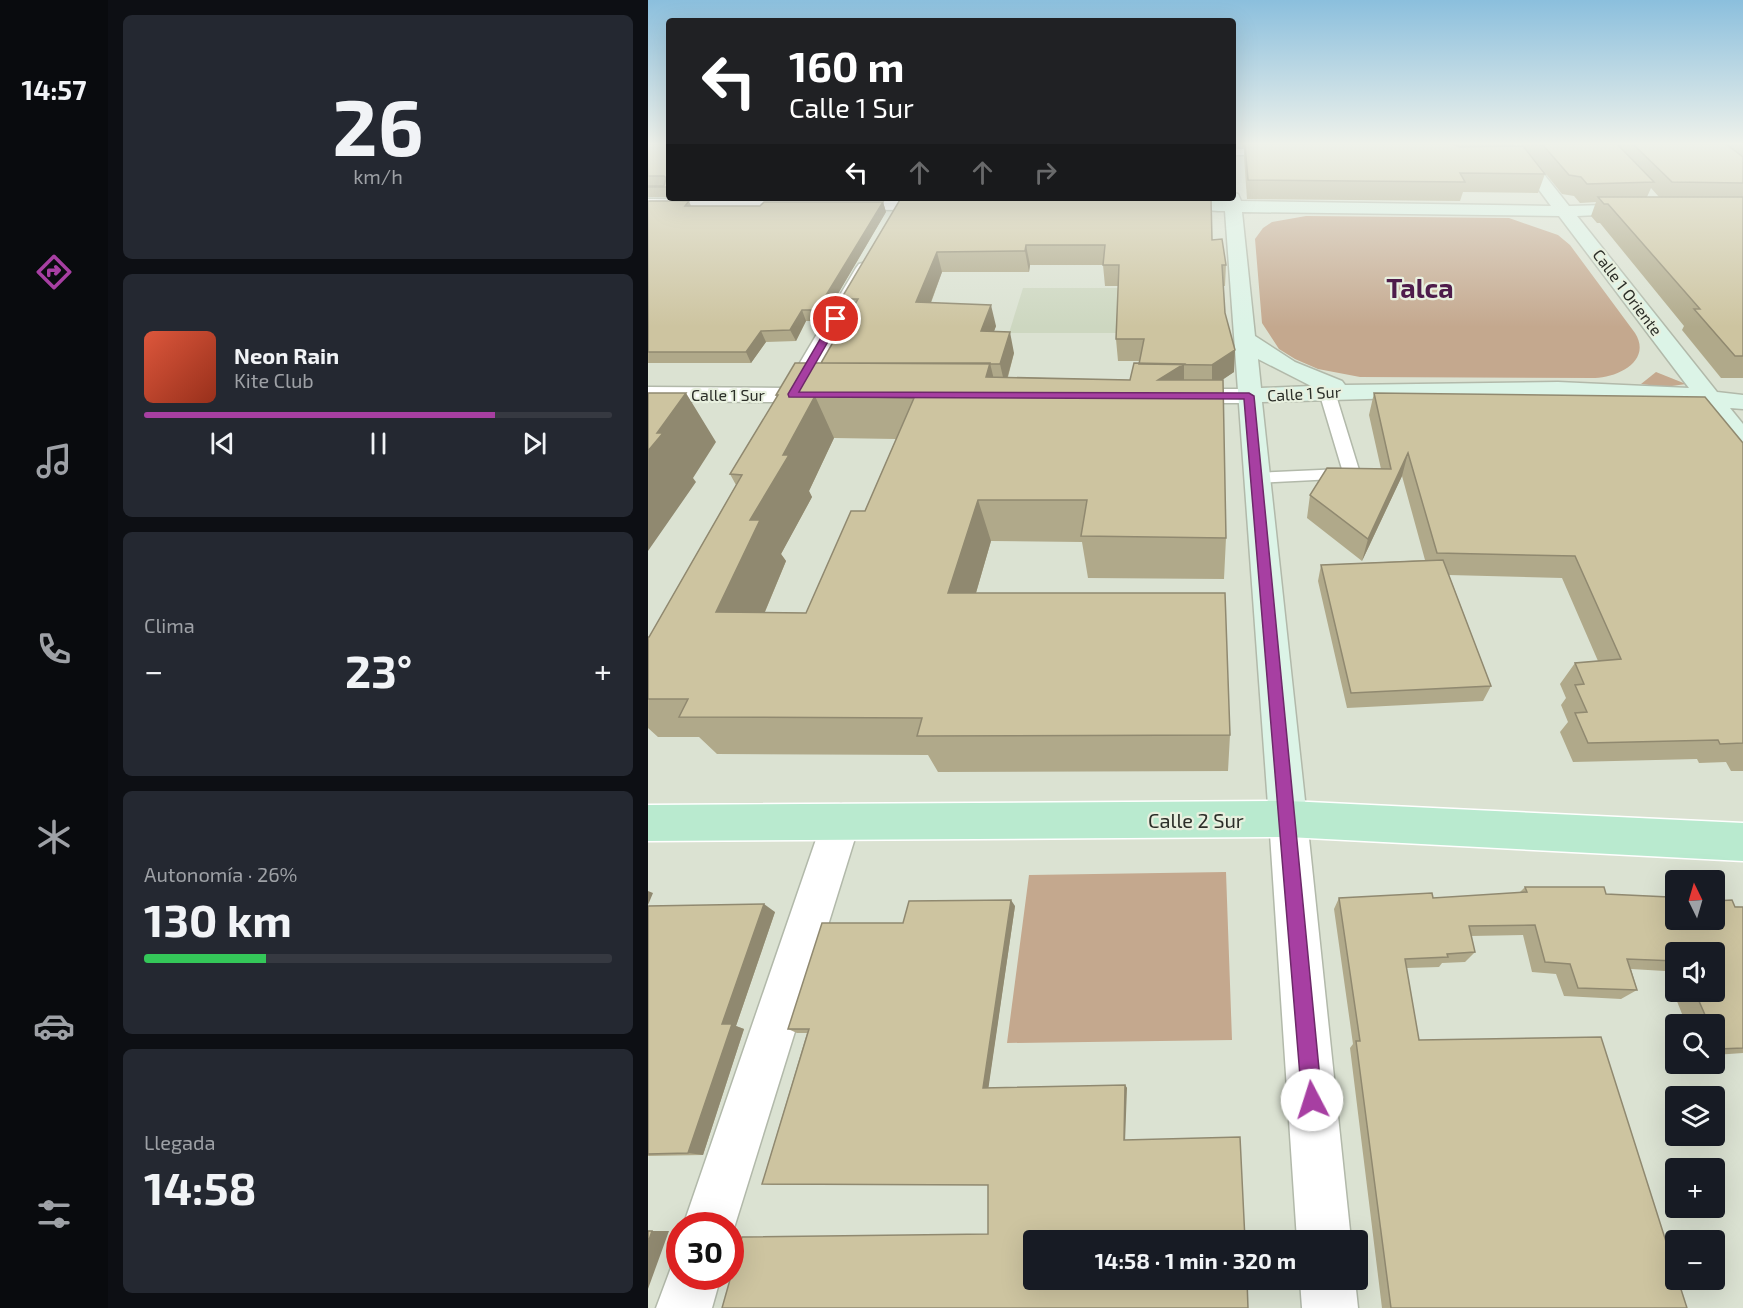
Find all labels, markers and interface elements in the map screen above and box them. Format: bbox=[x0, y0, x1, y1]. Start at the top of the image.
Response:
text: 160 m bbox=[789, 40, 905, 90]
icon: left bbox=[690, 42, 768, 120]
text: 14:57 bbox=[22, 73, 86, 105]
text: 26 bbox=[332, 78, 424, 172]
text: Calle 1 Sur bbox=[789, 91, 914, 123]
icon: left bbox=[840, 156, 873, 189]
icon: ahead bbox=[903, 156, 936, 189]
icon: ahead bbox=[966, 156, 999, 189]
icon: right bbox=[1029, 156, 1062, 189]
text: km/h bbox=[353, 164, 403, 188]
street label: Calle 1 Oriente bbox=[1589, 245, 1667, 339]
icon: directions bbox=[33, 251, 75, 293]
district label: Talca bbox=[1386, 271, 1454, 303]
pin bbox=[810, 293, 861, 344]
icon: arrive bbox=[819, 302, 852, 335]
text: Neon Rain bbox=[234, 342, 339, 368]
text: Kite Club bbox=[234, 368, 314, 392]
street label: Calle 1 Sur bbox=[1267, 382, 1342, 404]
street label: Calle 1 Sur bbox=[691, 385, 766, 404]
icon: previous bbox=[206, 427, 239, 460]
icon: pause bbox=[362, 427, 395, 460]
icon: next bbox=[518, 427, 551, 460]
icon: music bbox=[33, 440, 75, 482]
text: Clima bbox=[144, 613, 195, 637]
icon: phone bbox=[33, 628, 75, 670]
text: 23° bbox=[345, 643, 412, 697]
text: − bbox=[144, 650, 163, 690]
text: + bbox=[594, 650, 612, 690]
street label: Calle 2 Sur bbox=[1148, 808, 1244, 832]
icon: climate bbox=[33, 816, 75, 858]
text: Autonomía · 26% bbox=[144, 862, 297, 886]
north arrow bbox=[1665, 870, 1725, 930]
map controls bbox=[1665, 870, 1725, 1290]
text: 130 km bbox=[144, 892, 292, 946]
button: sound bbox=[1665, 942, 1725, 1002]
icon: car bbox=[33, 1005, 75, 1047]
button: search bbox=[1665, 1014, 1725, 1074]
position arrow bbox=[1280, 1068, 1344, 1132]
button: layers bbox=[1665, 1086, 1725, 1146]
text: Llegada bbox=[144, 1130, 215, 1154]
button: + bbox=[1665, 1158, 1725, 1218]
text: 14:58 bbox=[144, 1160, 257, 1214]
icon: filters bbox=[33, 1193, 75, 1235]
speed limit sign: 30 bbox=[666, 1212, 744, 1290]
button: − bbox=[1665, 1230, 1725, 1290]
text: 14:58 · 1 min · 320 m bbox=[1095, 1247, 1296, 1273]

